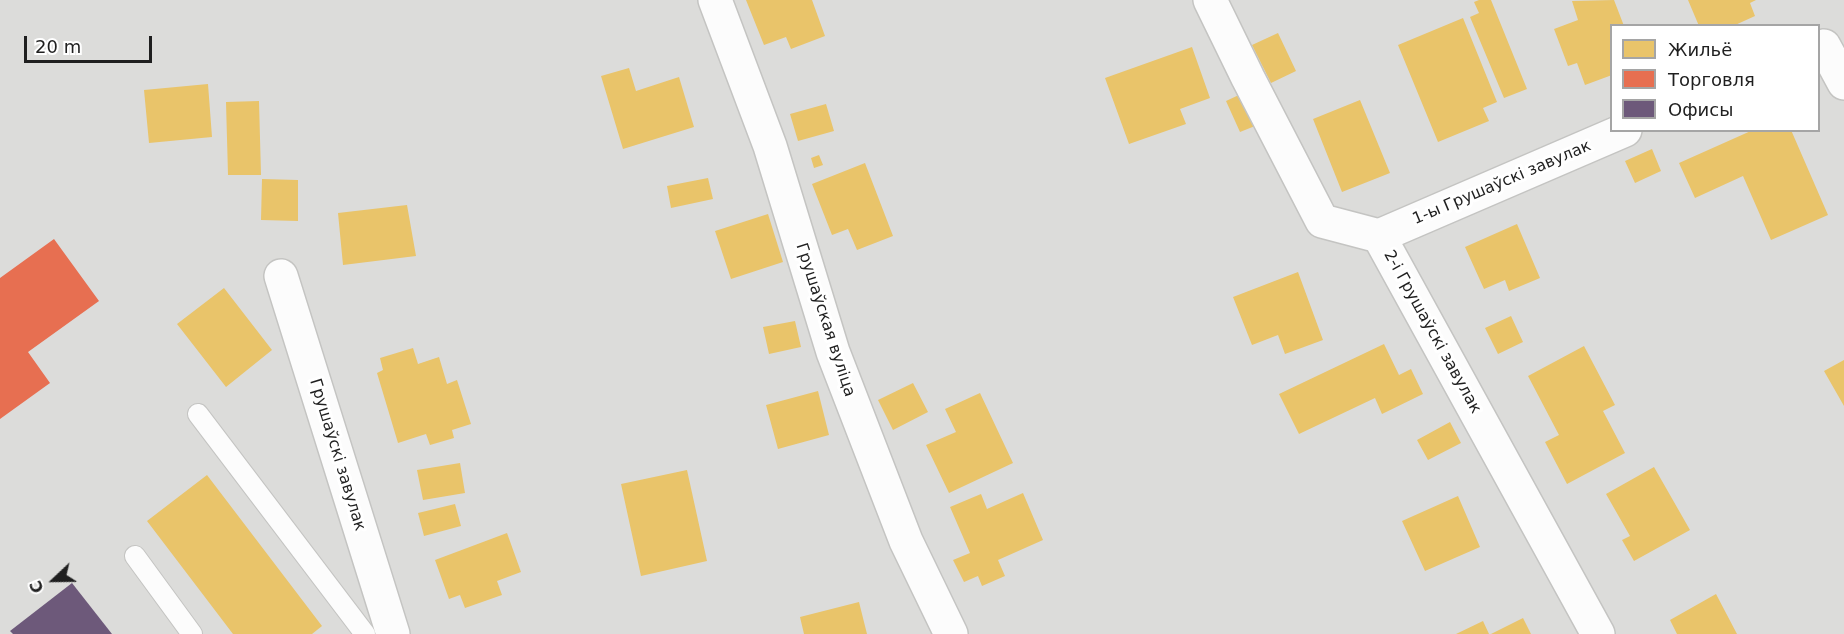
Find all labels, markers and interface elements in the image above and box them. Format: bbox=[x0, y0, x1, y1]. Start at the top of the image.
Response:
scale bar bbox=[27, 24, 154, 62]
legend bbox=[1610, 24, 1820, 132]
text: 20 m bbox=[35, 36, 81, 57]
text: Жильё bbox=[1668, 39, 1732, 60]
text: Торговля bbox=[1668, 69, 1755, 90]
text: Офисы bbox=[1668, 99, 1733, 120]
street label: 1-ы Грушаўскі завулак bbox=[1410, 137, 1594, 229]
street label: Грушаўская вуліца bbox=[791, 241, 859, 399]
street label: 2-і Грушаўскі завулак bbox=[1379, 247, 1485, 417]
street label: Грушаўскі завулак bbox=[305, 377, 369, 533]
north arrow bbox=[24, 550, 84, 610]
text: С bbox=[26, 578, 48, 596]

